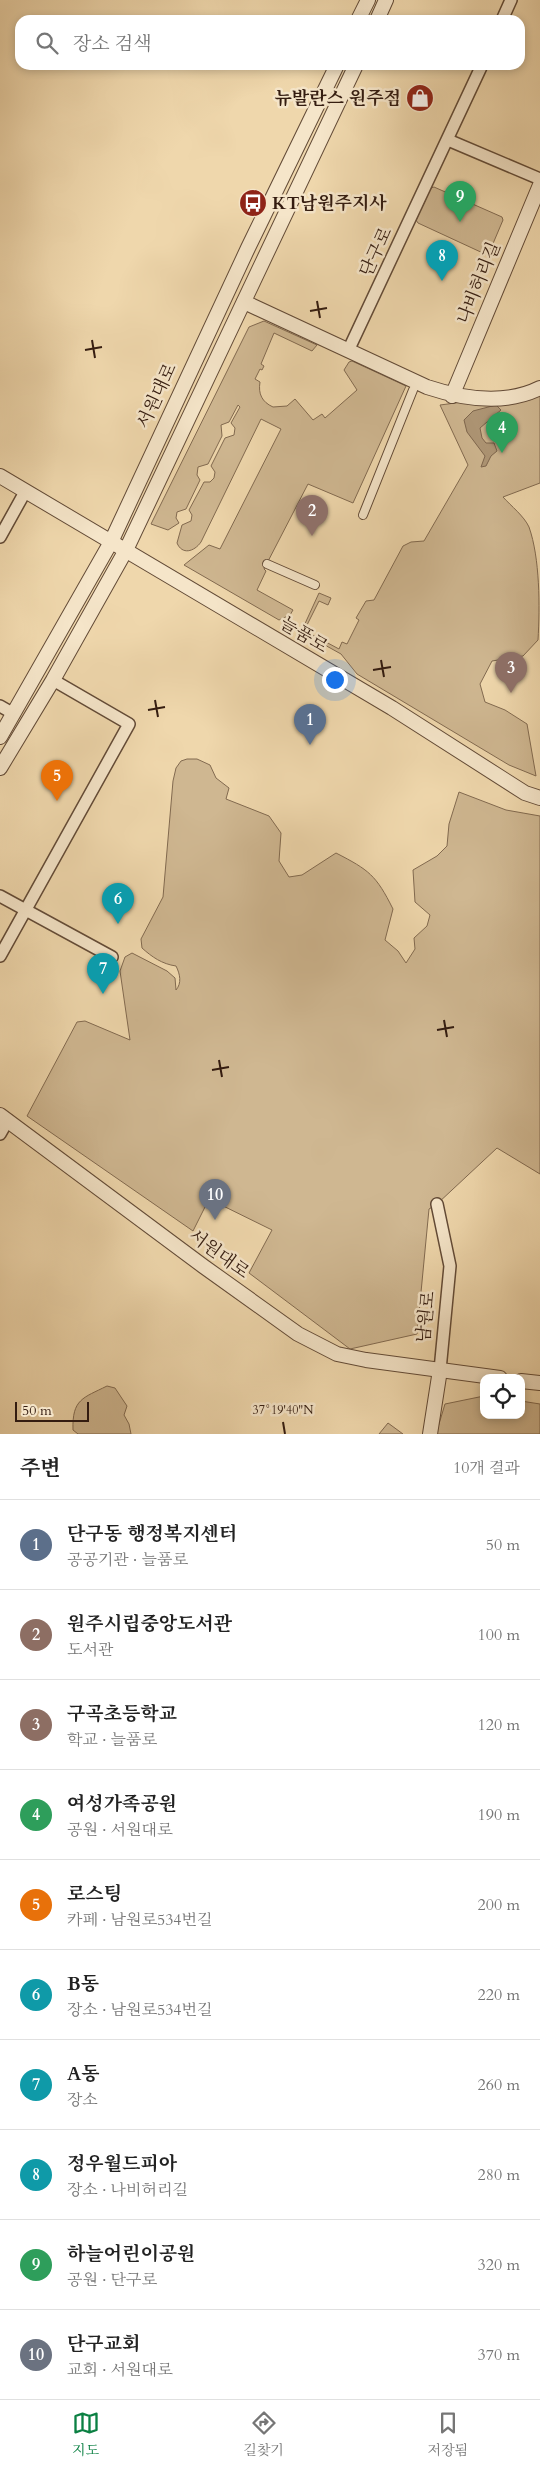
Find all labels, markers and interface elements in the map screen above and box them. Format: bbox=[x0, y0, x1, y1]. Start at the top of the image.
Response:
search box bbox=[15, 15, 525, 70]
icon: search bbox=[33, 29, 61, 57]
text: 장소 검색 bbox=[73, 31, 152, 57]
shop icon: 뉴발란스 원주점 bbox=[405, 83, 435, 113]
place label: 뉴발란스 원주점 bbox=[274, 86, 401, 111]
pin: 9 bbox=[444, 181, 476, 222]
bus stop icon: KT남원주지사 bbox=[238, 188, 268, 218]
place label: KT남원주지사 bbox=[272, 191, 387, 216]
street label: 단구로 bbox=[354, 223, 398, 281]
street label: 나비허리길 bbox=[451, 238, 507, 328]
pin: 8 bbox=[426, 240, 458, 281]
street label: 서원대로 bbox=[131, 359, 183, 433]
pin: 4 bbox=[486, 412, 518, 453]
pin: 2 bbox=[296, 495, 328, 536]
street label: 늘품로 bbox=[275, 611, 333, 659]
pin: 3 bbox=[495, 652, 527, 693]
your location bbox=[322, 667, 348, 693]
pin: 1 bbox=[294, 704, 326, 745]
pin: 5 bbox=[41, 760, 73, 801]
pin: 6 bbox=[102, 883, 134, 924]
pin: 7 bbox=[87, 953, 119, 994]
pin: 10 bbox=[199, 1179, 231, 1220]
street label: 서원대로 bbox=[184, 1223, 254, 1285]
street label: 남원로 bbox=[411, 1290, 441, 1344]
map controls bbox=[480, 1374, 525, 1419]
button: locate bbox=[480, 1374, 525, 1419]
scale bar bbox=[15, 1399, 89, 1422]
text: 50 m bbox=[22, 1401, 52, 1420]
text: 37°19'40"N bbox=[253, 1402, 314, 1418]
text: 주변 bbox=[20, 1454, 61, 1483]
text: 10개 결과 bbox=[453, 1457, 520, 1479]
text: 단구동 행정복지센터 bbox=[67, 1521, 237, 1547]
text: 1 bbox=[32, 1534, 40, 1556]
text: 50 m bbox=[486, 1534, 520, 1556]
text: 공공기관 · 늘품로 bbox=[67, 1549, 188, 1571]
text: 원주시립중앙도서관 bbox=[67, 1611, 232, 1637]
text: 2 bbox=[32, 1624, 40, 1646]
text: 100 m bbox=[478, 1624, 520, 1646]
text: 도서관 bbox=[67, 1639, 113, 1661]
text: 구곡초등학교 bbox=[67, 1701, 177, 1727]
text: 3 bbox=[32, 1714, 40, 1736]
text: 120 m bbox=[478, 1714, 520, 1736]
text: 학교 · 늘품로 bbox=[67, 1729, 157, 1751]
text: 여성가족공원 bbox=[67, 1791, 177, 1817]
text: 4 bbox=[32, 1804, 40, 1826]
text: 190 m bbox=[478, 1804, 520, 1826]
text: 공원 · 서원대로 bbox=[67, 1819, 172, 1841]
text: 로스팅 bbox=[67, 1881, 122, 1907]
text: 5 bbox=[32, 1894, 40, 1916]
text: 200 m bbox=[478, 1894, 520, 1916]
text: 카페 · 남원로534번길 bbox=[67, 1909, 212, 1931]
text: B동 bbox=[67, 1971, 99, 1997]
text: 6 bbox=[32, 1984, 40, 2006]
text: 220 m bbox=[478, 1984, 520, 2006]
text: 장소 · 남원로534번길 bbox=[67, 1999, 212, 2021]
text: A동 bbox=[67, 2061, 100, 2087]
text: 7 bbox=[32, 2074, 40, 2096]
text: 260 m bbox=[478, 2074, 520, 2096]
text: 장소 bbox=[67, 2089, 98, 2111]
text: 정우월드피아 bbox=[67, 2151, 177, 2177]
text: 8 bbox=[32, 2164, 40, 2186]
text: 280 m bbox=[478, 2164, 520, 2186]
text: 장소 · 나비허리길 bbox=[67, 2179, 188, 2201]
text: 하늘어린이공원 bbox=[67, 2241, 195, 2267]
text: 9 bbox=[32, 2254, 40, 2276]
text: 320 m bbox=[478, 2254, 520, 2276]
text: 공원 · 단구로 bbox=[67, 2269, 157, 2291]
text: 단구교회 bbox=[67, 2331, 140, 2357]
text: 10 bbox=[28, 2344, 44, 2366]
text: 370 m bbox=[478, 2344, 520, 2366]
text: 교회 · 서원대로 bbox=[67, 2359, 172, 2381]
tab: 지도 bbox=[72, 2409, 100, 2460]
tab: 길찾기 bbox=[243, 2409, 284, 2460]
tab: 저장됨 bbox=[428, 2409, 468, 2460]

